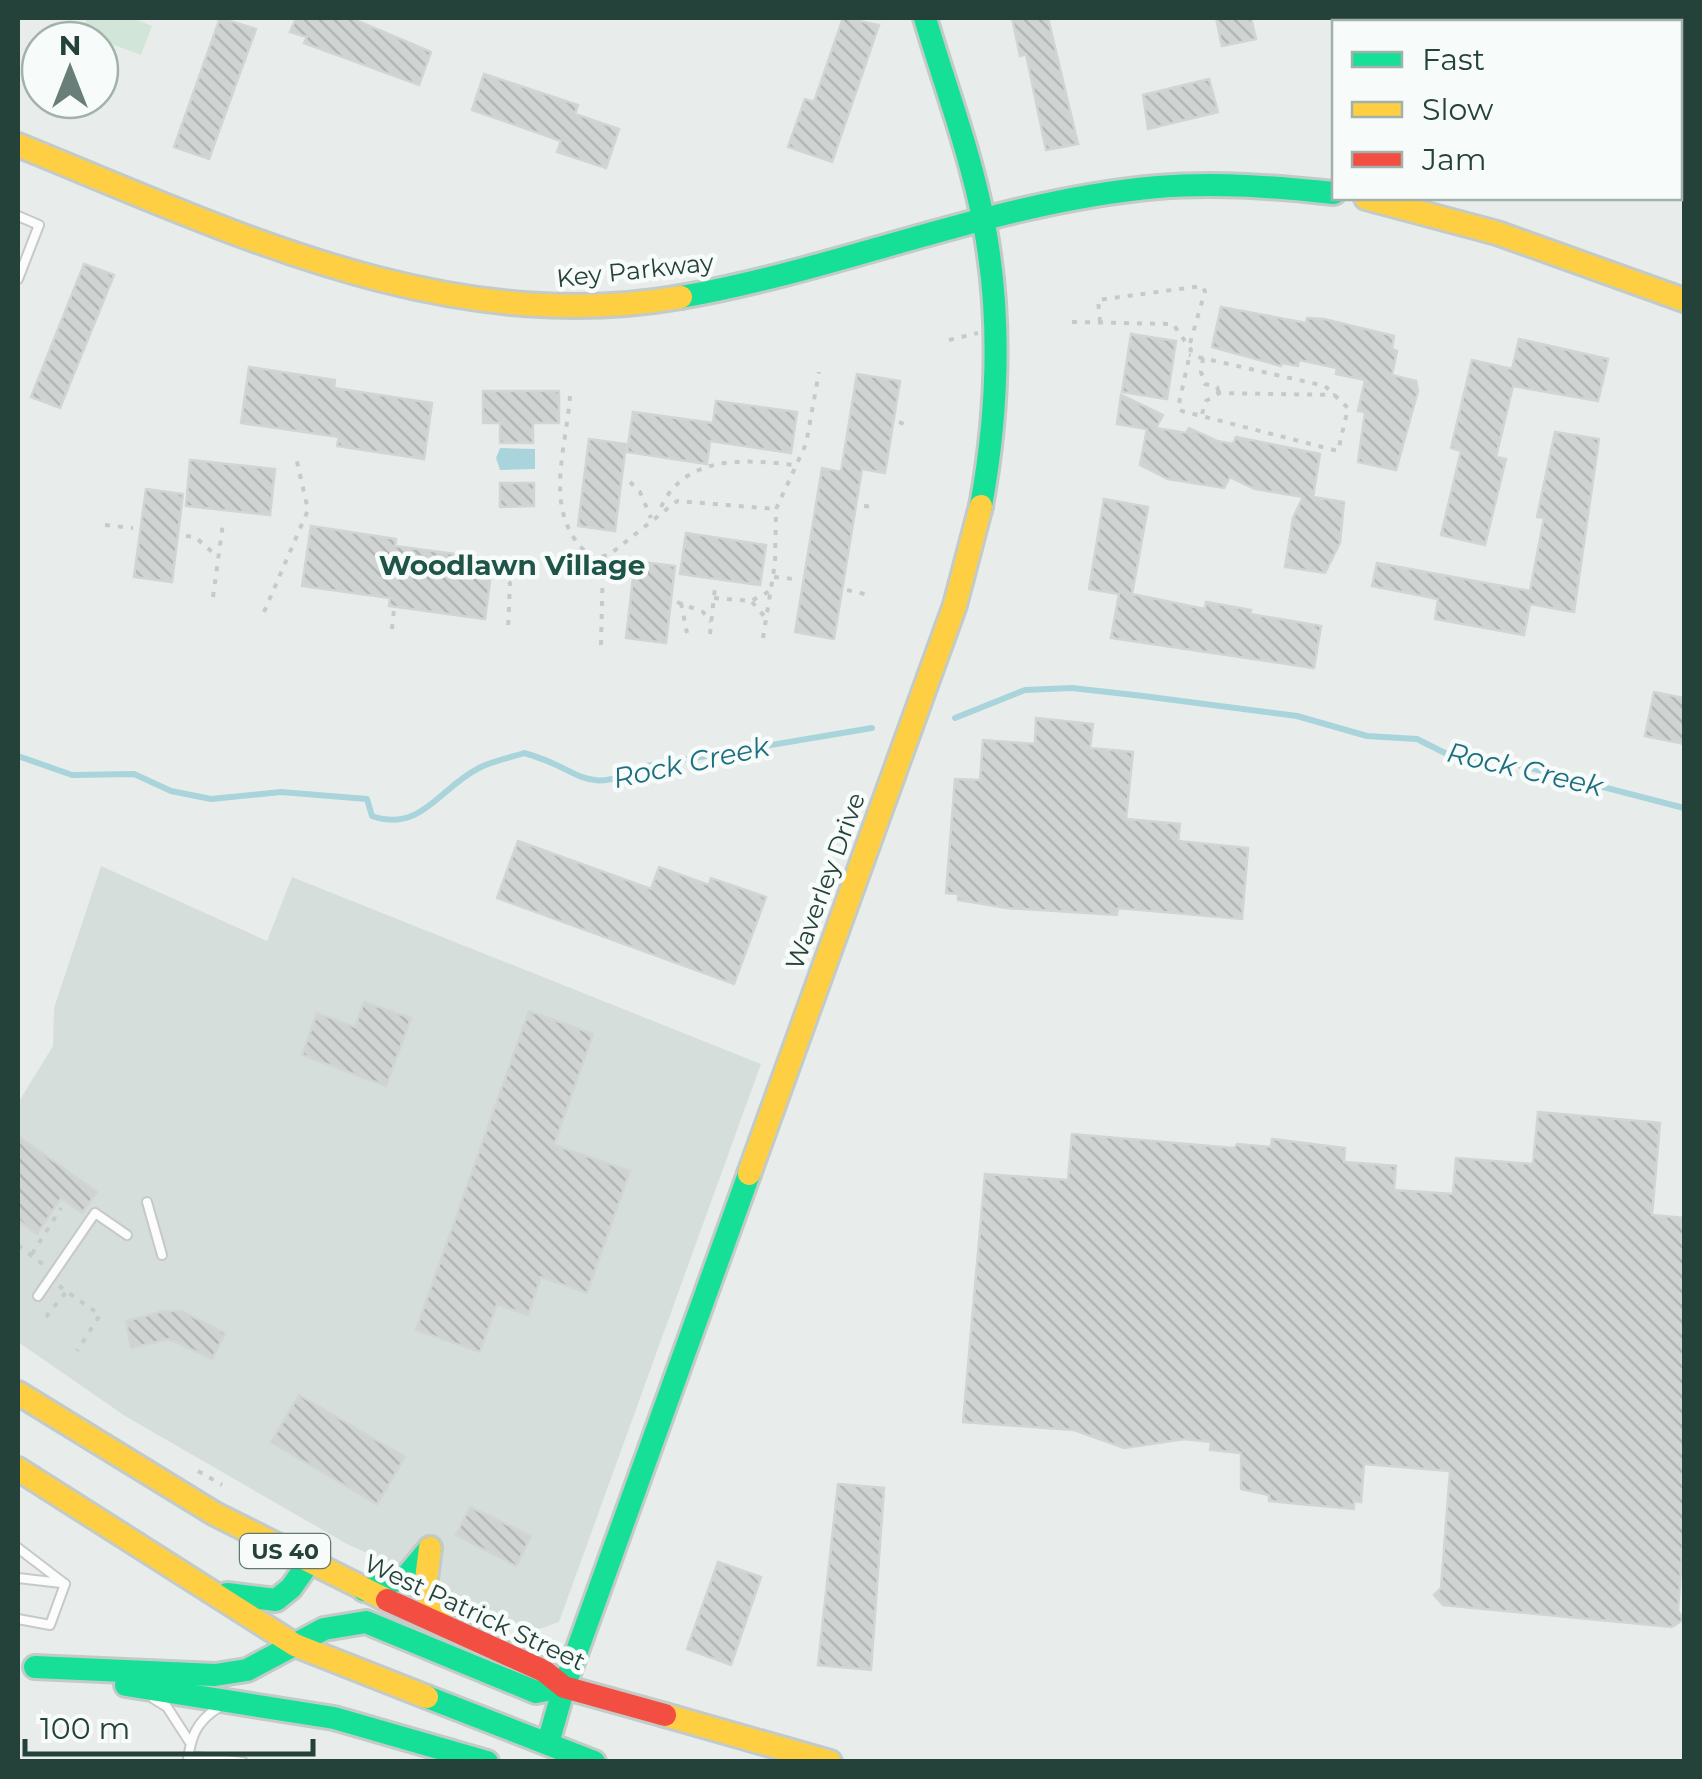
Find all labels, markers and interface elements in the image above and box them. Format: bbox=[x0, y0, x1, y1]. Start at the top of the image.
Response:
north arrow bbox=[20, 20, 120, 120]
legend bbox=[1332, 20, 1682, 200]
text: N bbox=[59, 28, 81, 62]
text: Fast bbox=[1422, 41, 1485, 78]
text: Slow bbox=[1422, 91, 1494, 128]
text: Jam bbox=[1421, 141, 1487, 178]
street label: Key Parkway bbox=[555, 247, 716, 293]
district label: Woodlawn Village bbox=[379, 548, 645, 582]
water label: Rock Creek bbox=[610, 729, 774, 795]
water label: Rock Creek bbox=[1444, 735, 1608, 804]
street label: Waverley Drive bbox=[779, 788, 871, 974]
road number: US 40 bbox=[240, 1534, 330, 1568]
street label: West Patrick Street bbox=[360, 1548, 590, 1676]
scale bar bbox=[25, 1694, 312, 1756]
text: 100 m bbox=[40, 1710, 130, 1747]

